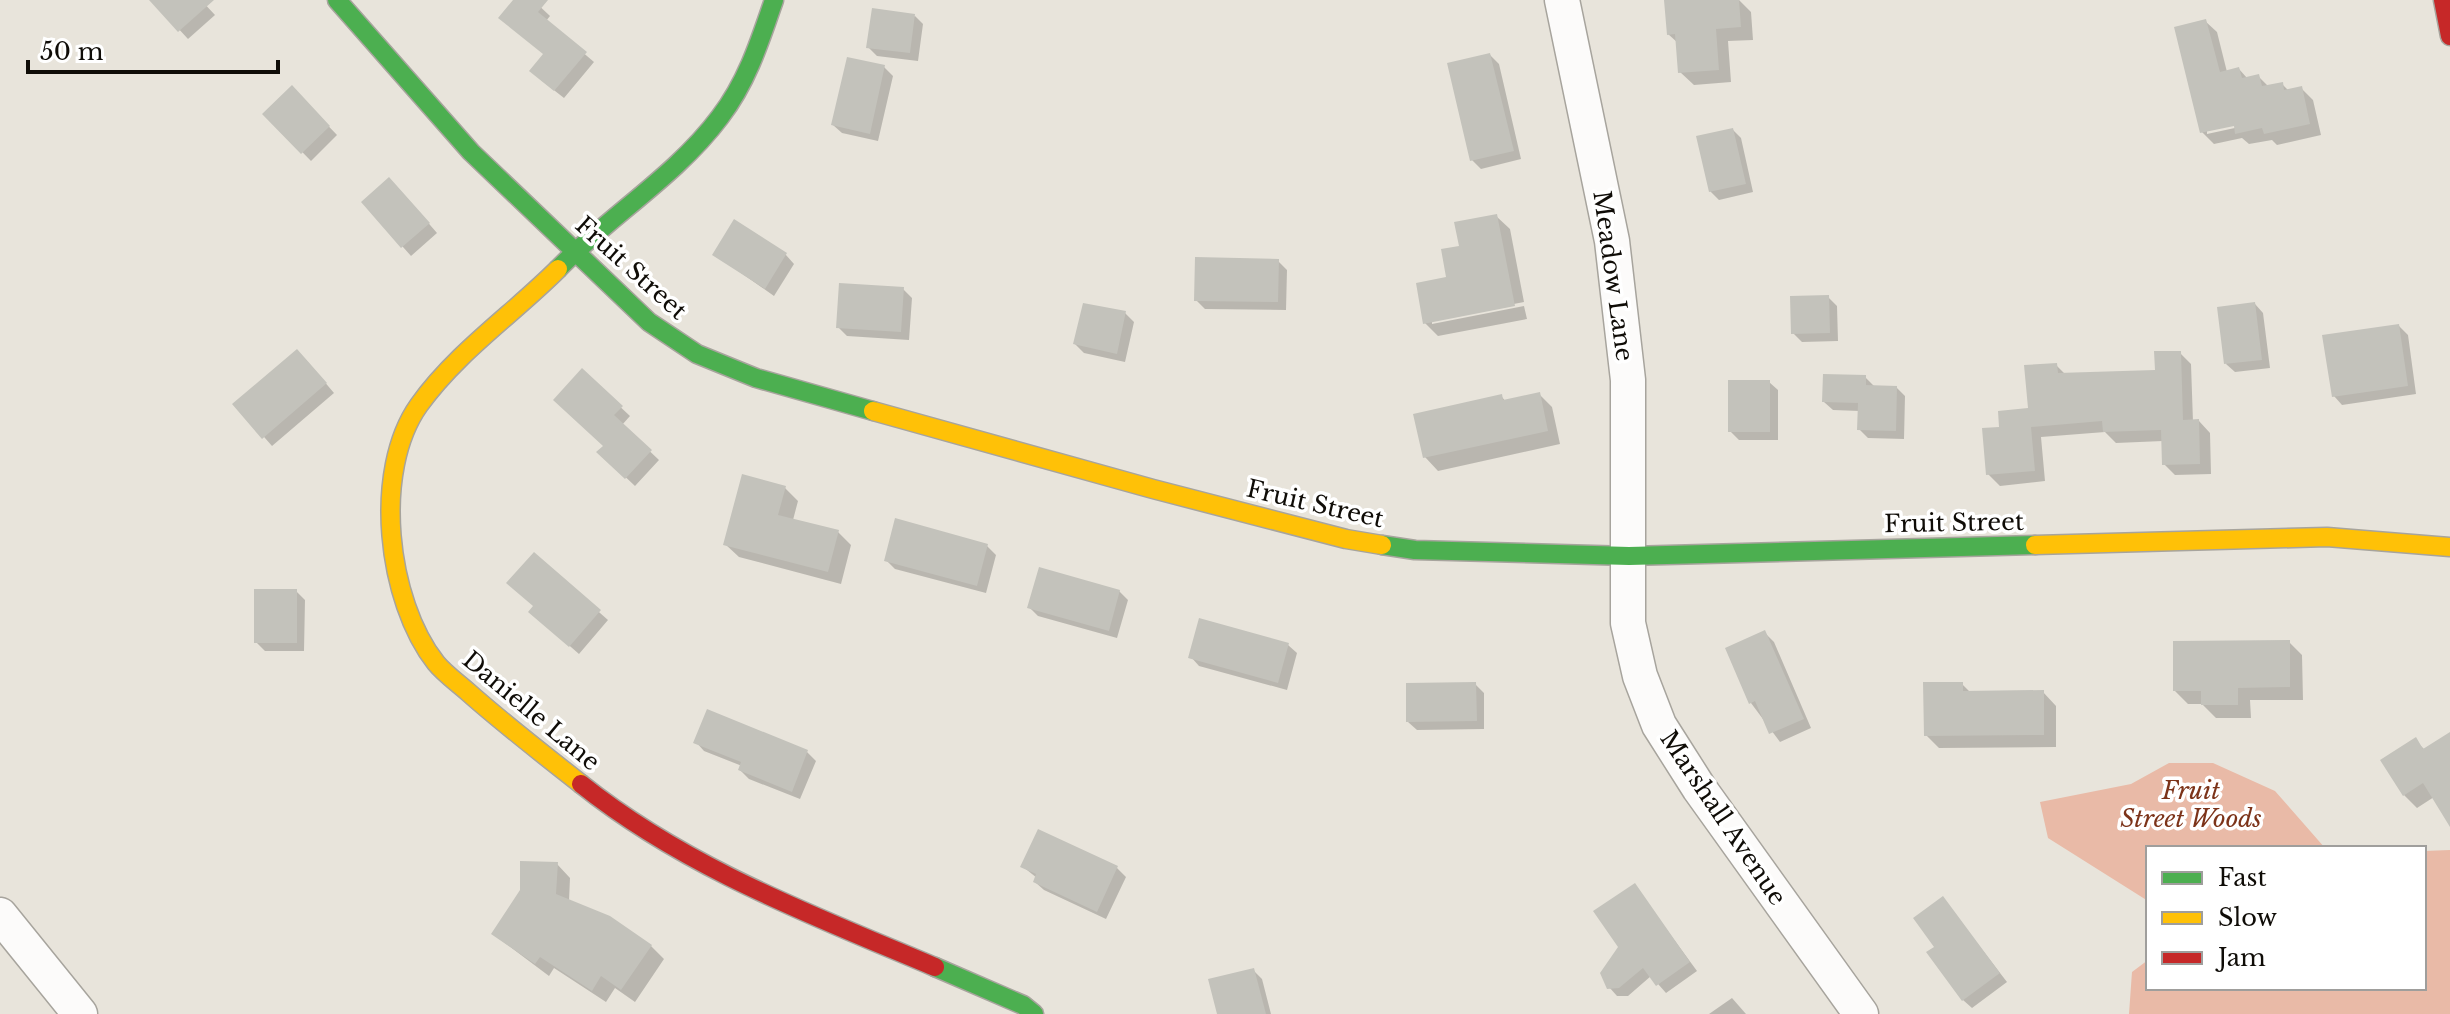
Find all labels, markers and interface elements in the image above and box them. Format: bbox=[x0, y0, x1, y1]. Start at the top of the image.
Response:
scale bar bbox=[28, 24, 278, 74]
text: 50 m bbox=[40, 37, 104, 66]
street label: Meadow Lane bbox=[1587, 189, 1640, 363]
street label: Fruit Street bbox=[570, 210, 693, 325]
street label: Fruit Street bbox=[1244, 474, 1386, 533]
street label: Fruit Street bbox=[1884, 507, 2024, 538]
street label: Danielle Lane bbox=[457, 645, 606, 776]
street label: Marshall Avenue bbox=[1654, 725, 1793, 911]
park label: Fruit Street Woods bbox=[2120, 776, 2262, 833]
legend bbox=[2146, 846, 2426, 990]
text: Fast bbox=[2218, 863, 2266, 892]
text: Slow bbox=[2218, 903, 2277, 932]
text: Jam bbox=[2215, 943, 2266, 972]

